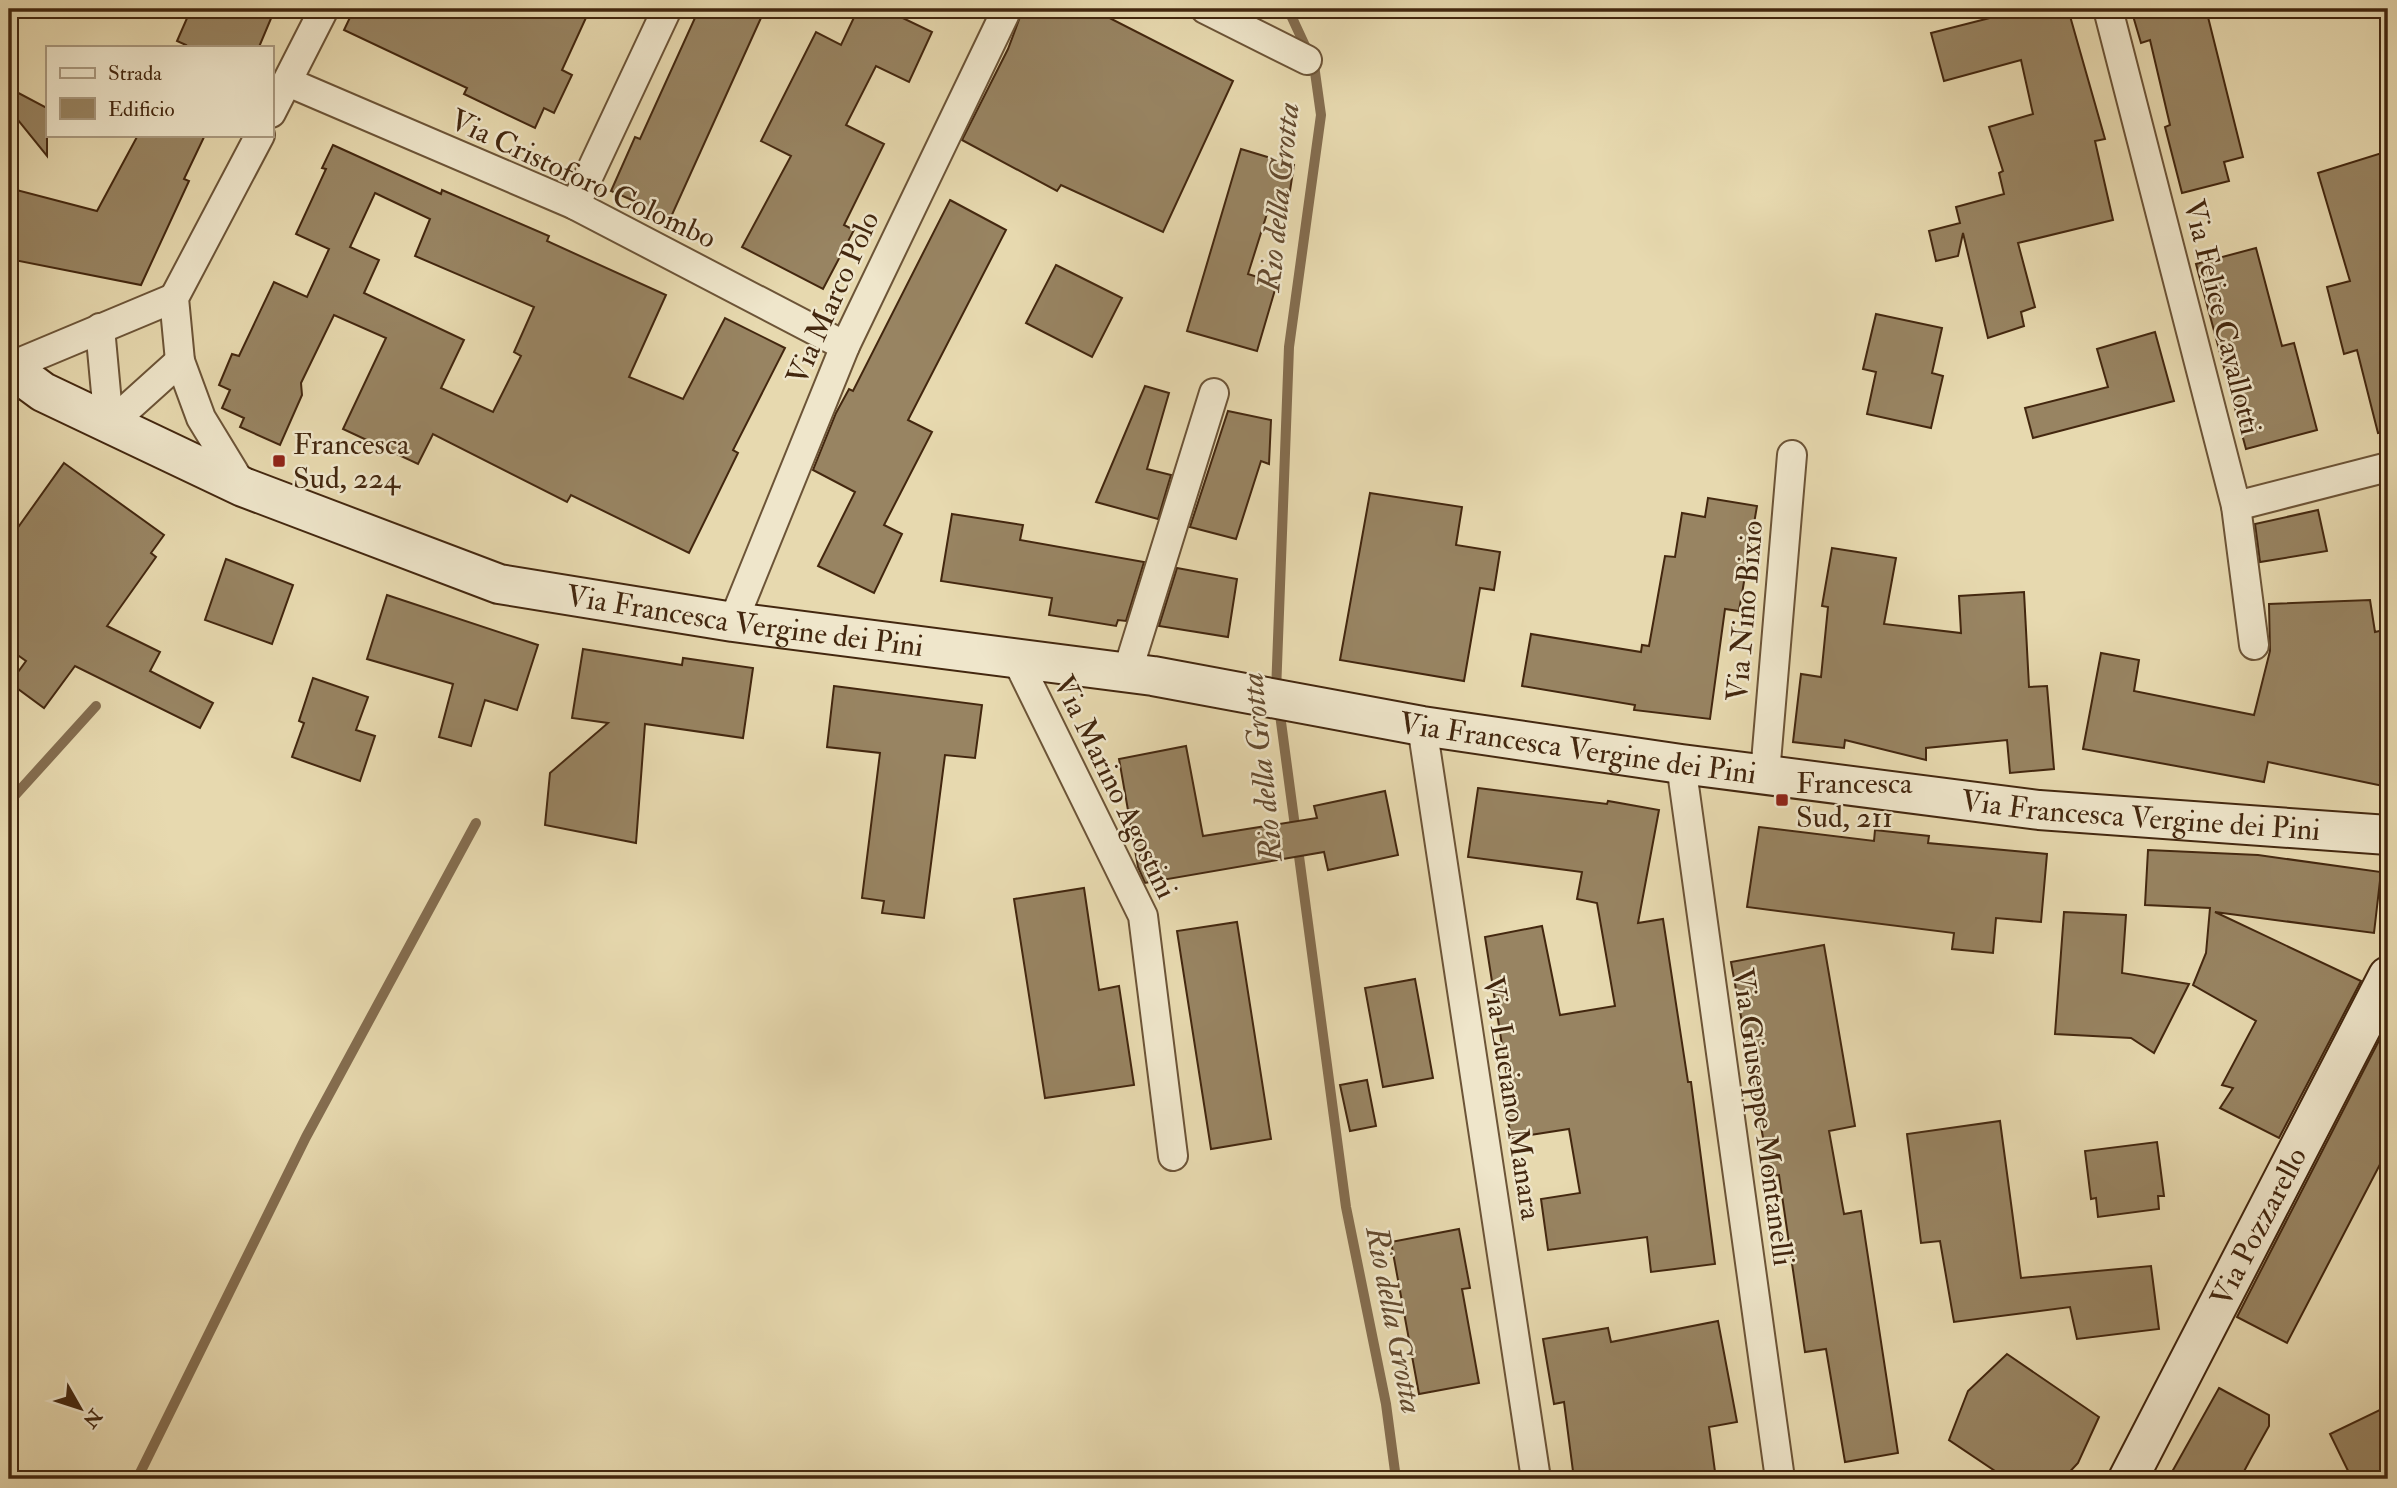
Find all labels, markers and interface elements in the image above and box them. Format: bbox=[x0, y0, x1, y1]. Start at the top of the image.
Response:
legend bbox=[46, 46, 273, 136]
text: Strada bbox=[108, 60, 162, 87]
text: Edificio bbox=[108, 96, 175, 123]
water label: Rio della Grotta bbox=[1249, 100, 1309, 295]
street label: Via Cristoforo Colombo bbox=[444, 101, 722, 257]
street label: Via Felice Cavallotti bbox=[2175, 196, 2269, 438]
street label: Via Marco Polo bbox=[778, 206, 888, 390]
place label: Francesca Sud, 224 bbox=[293, 426, 410, 497]
marker: Francesca Sud, 224 bbox=[271, 453, 287, 469]
street label: Via Nino Bixio bbox=[1719, 519, 1771, 703]
street label: Via Francesca Vergine dei Pini bbox=[564, 577, 926, 665]
street label: Via Marino Agostini bbox=[1045, 669, 1185, 905]
water label: Rio della Grotta bbox=[1232, 670, 1292, 865]
street label: Via Francesca Vergine dei Pini bbox=[1396, 704, 1759, 792]
place label: Francesca Sud, 211 bbox=[1796, 765, 1913, 836]
street label: Via Francesca Vergine dei Pini bbox=[1959, 782, 2322, 849]
marker: Francesca Sud, 211 bbox=[1774, 792, 1790, 808]
street label: Via Giuseppe Montanelli bbox=[1724, 966, 1802, 1268]
street label: Via Luciano Manara bbox=[1474, 974, 1550, 1223]
street label: Via Pozzarello bbox=[2202, 1141, 2315, 1312]
water label: Rio della Grotta bbox=[1356, 1222, 1432, 1417]
north arrow bbox=[46, 1372, 116, 1442]
text: N bbox=[77, 1403, 108, 1433]

